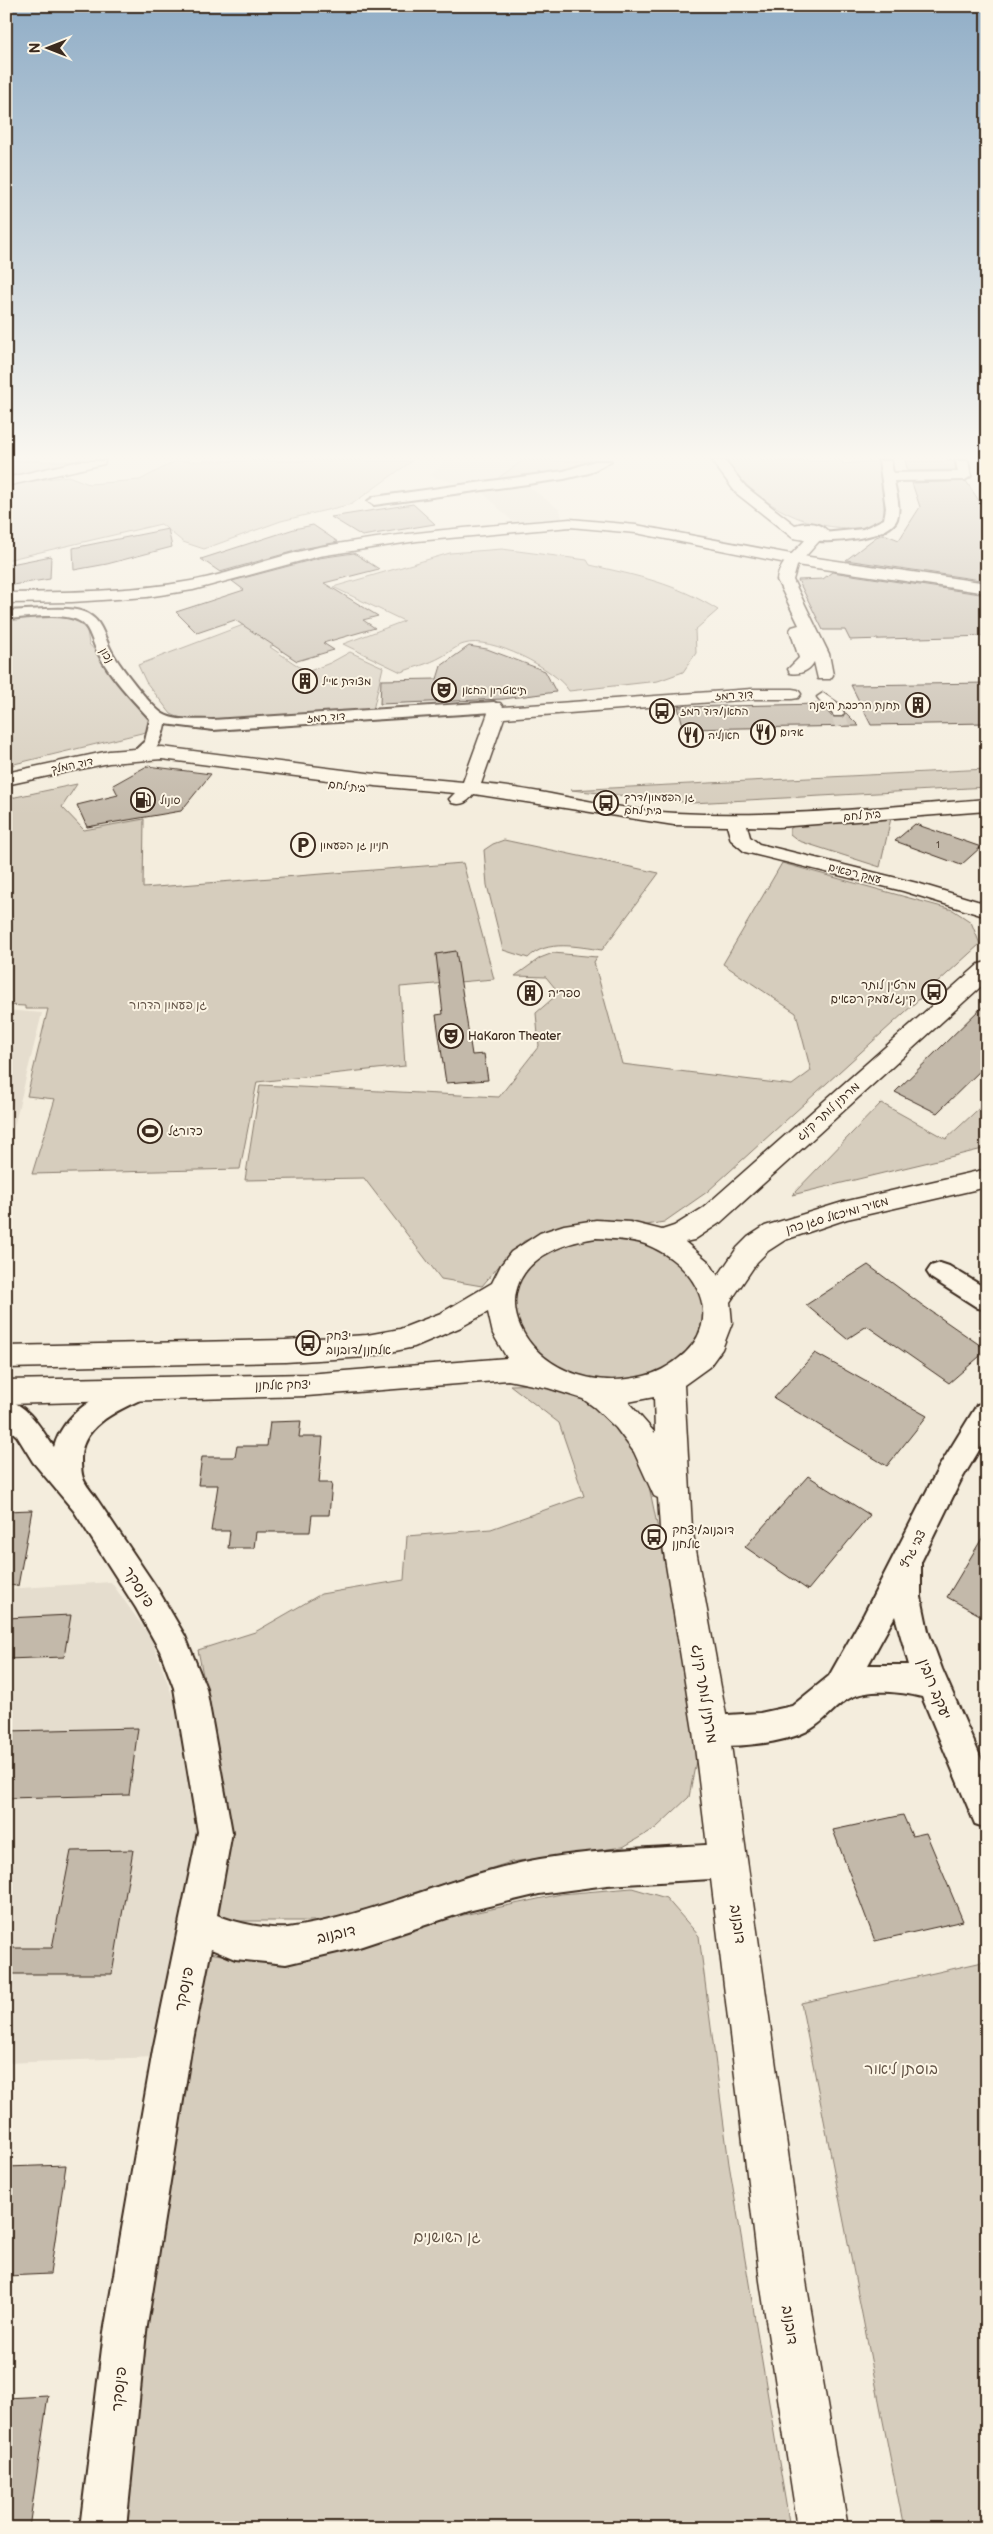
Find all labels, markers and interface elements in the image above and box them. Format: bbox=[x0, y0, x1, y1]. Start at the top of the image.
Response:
north arrow bbox=[22, 22, 72, 72]
text: N bbox=[27, 43, 44, 53]
street label: נכון bbox=[97, 645, 116, 665]
building icon: מצודת אייל bbox=[292, 668, 318, 694]
place label: מצודת אייל bbox=[322, 675, 371, 688]
theatre icon: תיאטרון החאן bbox=[431, 677, 457, 703]
place label: תיאטרון החאן bbox=[462, 684, 527, 697]
street label: דוד רמז bbox=[714, 688, 754, 703]
building icon: תחנת הרכבת הישנה bbox=[905, 692, 931, 718]
bus stop icon: החאן/דוד רמז bbox=[649, 698, 675, 724]
place label: תחנת הרכבת הישנה bbox=[809, 699, 900, 712]
place label: החאן/דוד רמז bbox=[680, 705, 748, 718]
street label: דוד רמז bbox=[306, 710, 346, 725]
restaurant icon: אדום bbox=[750, 719, 776, 745]
restaurant icon: חאנליה bbox=[678, 722, 704, 748]
place label: אדום bbox=[780, 726, 804, 739]
place label: חאנליה bbox=[708, 729, 740, 742]
street label: דוד המלך bbox=[50, 755, 94, 776]
street label: בית לחם bbox=[327, 778, 366, 795]
fuel station icon: סונול bbox=[130, 787, 156, 813]
bus stop icon: גן הפעמון/דרך בית לחם bbox=[593, 790, 619, 816]
place label: גן הפעמון/דרך בית לחם bbox=[624, 791, 695, 817]
place label: סונול bbox=[160, 794, 181, 807]
street label: בית לחם bbox=[843, 807, 881, 824]
parking icon: חניון גן הפעמון bbox=[290, 832, 316, 858]
place label: חניון גן הפעמון bbox=[320, 839, 389, 852]
house number: 1 bbox=[936, 839, 940, 851]
street label: עמק רפאים bbox=[827, 861, 883, 886]
place label: מרטין לותר קינג/עמק רפאים bbox=[830, 978, 916, 1007]
bus stop icon: מרטין לותר קינג/עמק רפאים bbox=[921, 979, 947, 1005]
building icon: ספריה bbox=[517, 980, 543, 1006]
place label: ספריה bbox=[548, 986, 581, 1001]
park label: גן פעמון הדרור bbox=[129, 998, 208, 1013]
theatre icon: HaKaron Theater bbox=[438, 1023, 464, 1049]
place label: HaKaron Theater bbox=[468, 1029, 561, 1044]
street label: מרתין לותר קינג bbox=[794, 1079, 863, 1144]
sports icon: כדורגל bbox=[137, 1118, 163, 1144]
place label: כדורגל bbox=[168, 1124, 203, 1139]
street label: מאיר ומיכאל סגן כהן bbox=[784, 1194, 890, 1237]
place label: יצחק אלחנן/דובנוב bbox=[326, 1329, 391, 1358]
bus stop icon: יצחק אלחנן/דובנוב bbox=[295, 1330, 321, 1356]
street label: יצחק אלחנן bbox=[255, 1378, 311, 1393]
place label: דובנוב/יצחק אלחנן bbox=[672, 1523, 734, 1552]
bus stop icon: דובנוב/יצחק אלחנן bbox=[641, 1524, 667, 1550]
street label: צבי גרץ bbox=[898, 1527, 929, 1571]
street label: פינסקר bbox=[119, 1563, 159, 1611]
street label: מרתין לותר קינג bbox=[687, 1643, 722, 1745]
street label: יעקב רובין bbox=[914, 1656, 955, 1723]
street label: דובנוב bbox=[725, 1903, 750, 1945]
street label: דובנוב bbox=[315, 1921, 357, 1948]
street label: פינסקר bbox=[171, 1965, 198, 2013]
park label: בוסתן ליאור bbox=[864, 2060, 938, 2079]
park label: גן השושנים bbox=[413, 2228, 481, 2247]
street label: דובנוב bbox=[777, 2304, 802, 2346]
street label: פינסקר bbox=[108, 2366, 131, 2412]

